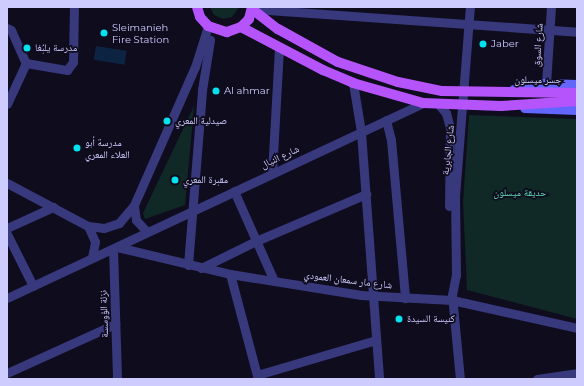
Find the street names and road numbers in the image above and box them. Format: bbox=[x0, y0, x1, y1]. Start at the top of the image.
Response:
street label: شارع السوق bbox=[530, 23, 546, 67]
street label: جسر ميسلون bbox=[514, 74, 562, 86]
street label: شارع الجابرية bbox=[439, 124, 457, 176]
street label: شارع النيال bbox=[259, 143, 301, 171]
street label: شارع مار سمعان العمودي bbox=[303, 269, 393, 291]
street label: نزلة الؤوسسة bbox=[97, 290, 111, 338]

